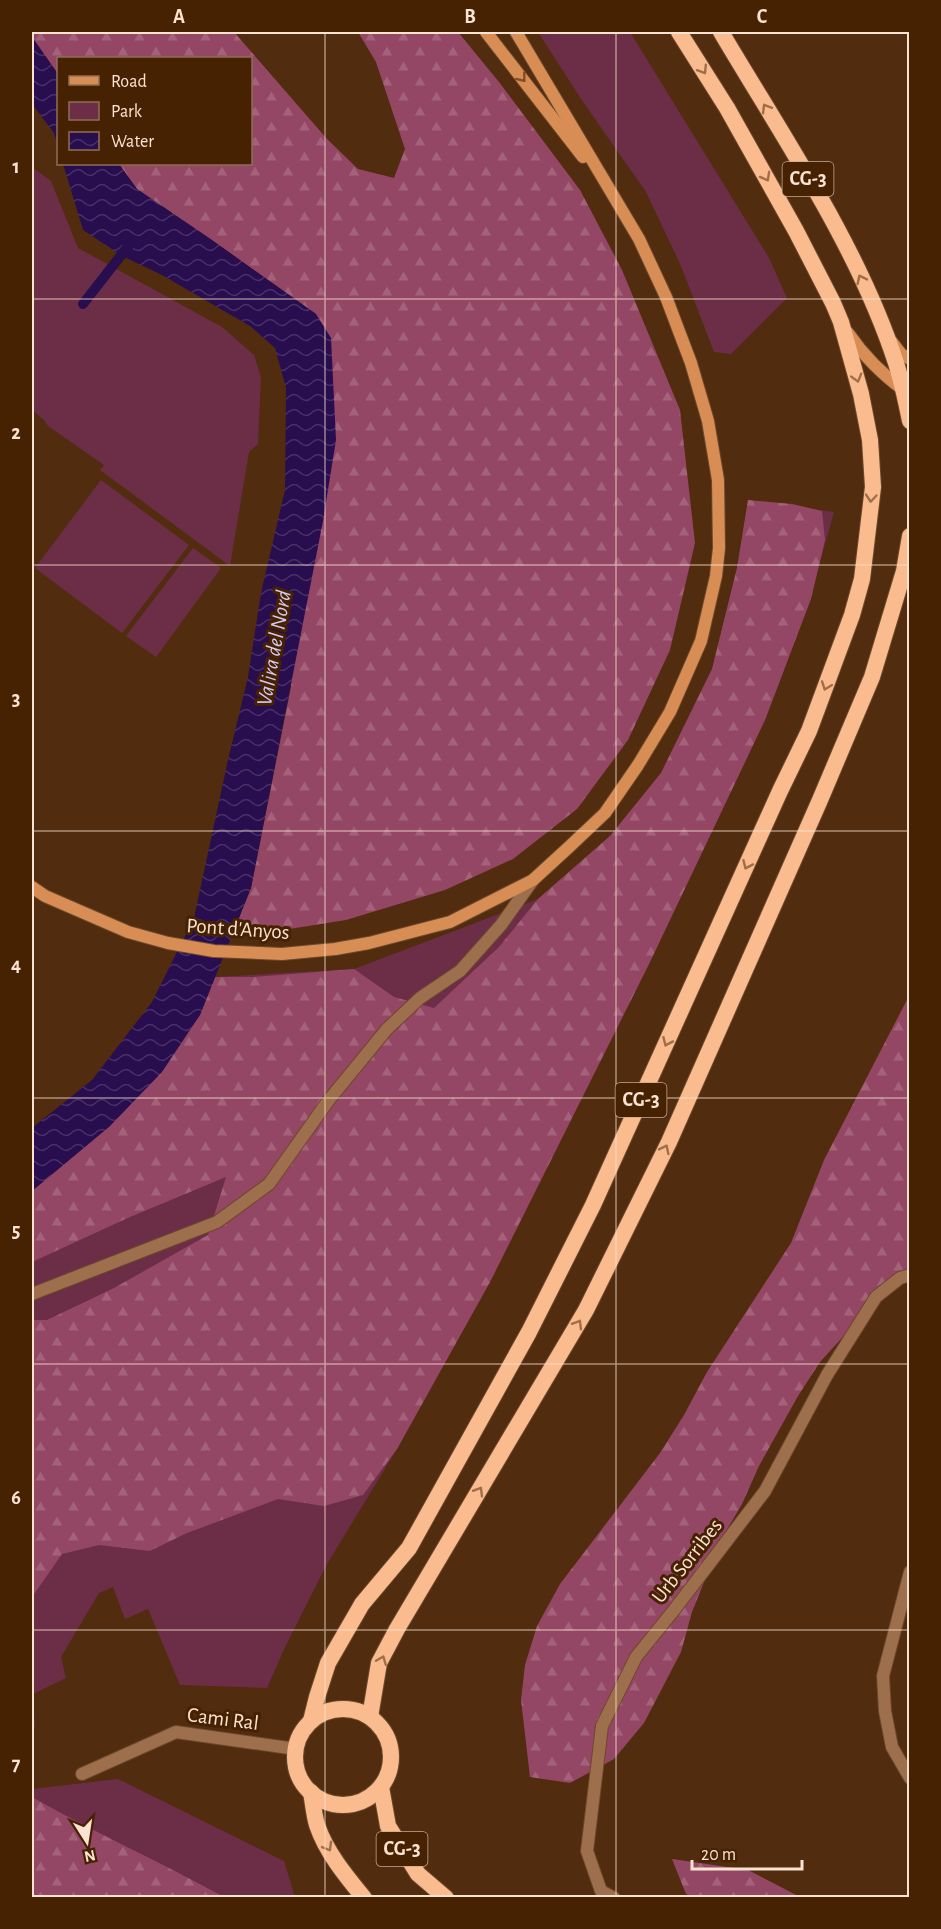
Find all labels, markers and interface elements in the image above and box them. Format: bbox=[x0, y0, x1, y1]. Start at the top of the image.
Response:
text: A bbox=[173, 7, 185, 27]
text: B bbox=[464, 7, 476, 27]
text: C bbox=[757, 7, 768, 27]
legend bbox=[57, 57, 252, 165]
one-way arrow bbox=[696, 64, 708, 74]
one-way arrow bbox=[515, 71, 526, 82]
text: Road bbox=[111, 73, 147, 91]
text: Park bbox=[111, 103, 143, 121]
one-way arrow bbox=[762, 104, 774, 114]
text: Water bbox=[111, 133, 154, 151]
text: 1 bbox=[12, 157, 20, 177]
road number: CG-3 bbox=[782, 162, 834, 196]
one-way arrow bbox=[758, 171, 770, 181]
one-way arrow bbox=[857, 274, 869, 285]
one-way arrow bbox=[849, 373, 862, 383]
text: 2 bbox=[11, 423, 21, 443]
one-way arrow bbox=[865, 494, 878, 503]
water label: Valira del Nord bbox=[253, 588, 295, 707]
one-way arrow bbox=[821, 680, 833, 691]
text: 3 bbox=[12, 689, 20, 709]
one-way arrow bbox=[742, 858, 754, 869]
street label: Pont d'Anyos bbox=[186, 915, 290, 943]
text: 4 bbox=[11, 955, 21, 975]
one-way arrow bbox=[662, 1036, 674, 1047]
road number: CG-3 bbox=[616, 1083, 666, 1117]
one-way arrow bbox=[658, 1145, 669, 1156]
text: 5 bbox=[12, 1221, 20, 1241]
one-way arrow bbox=[571, 1320, 582, 1330]
one-way arrow bbox=[471, 1487, 483, 1497]
text: 6 bbox=[11, 1488, 21, 1508]
street label: Urb Sorribes bbox=[648, 1515, 726, 1607]
one-way arrow bbox=[374, 1656, 387, 1666]
street label: Cami Ral bbox=[186, 1704, 260, 1734]
text: 7 bbox=[12, 1754, 21, 1774]
north arrow bbox=[57, 1812, 117, 1872]
road number: CG-3 bbox=[376, 1832, 428, 1866]
scale bar bbox=[692, 1833, 802, 1871]
one-way arrow bbox=[321, 1841, 332, 1851]
text: 20 m bbox=[701, 1846, 736, 1864]
text: N bbox=[83, 1847, 97, 1865]

